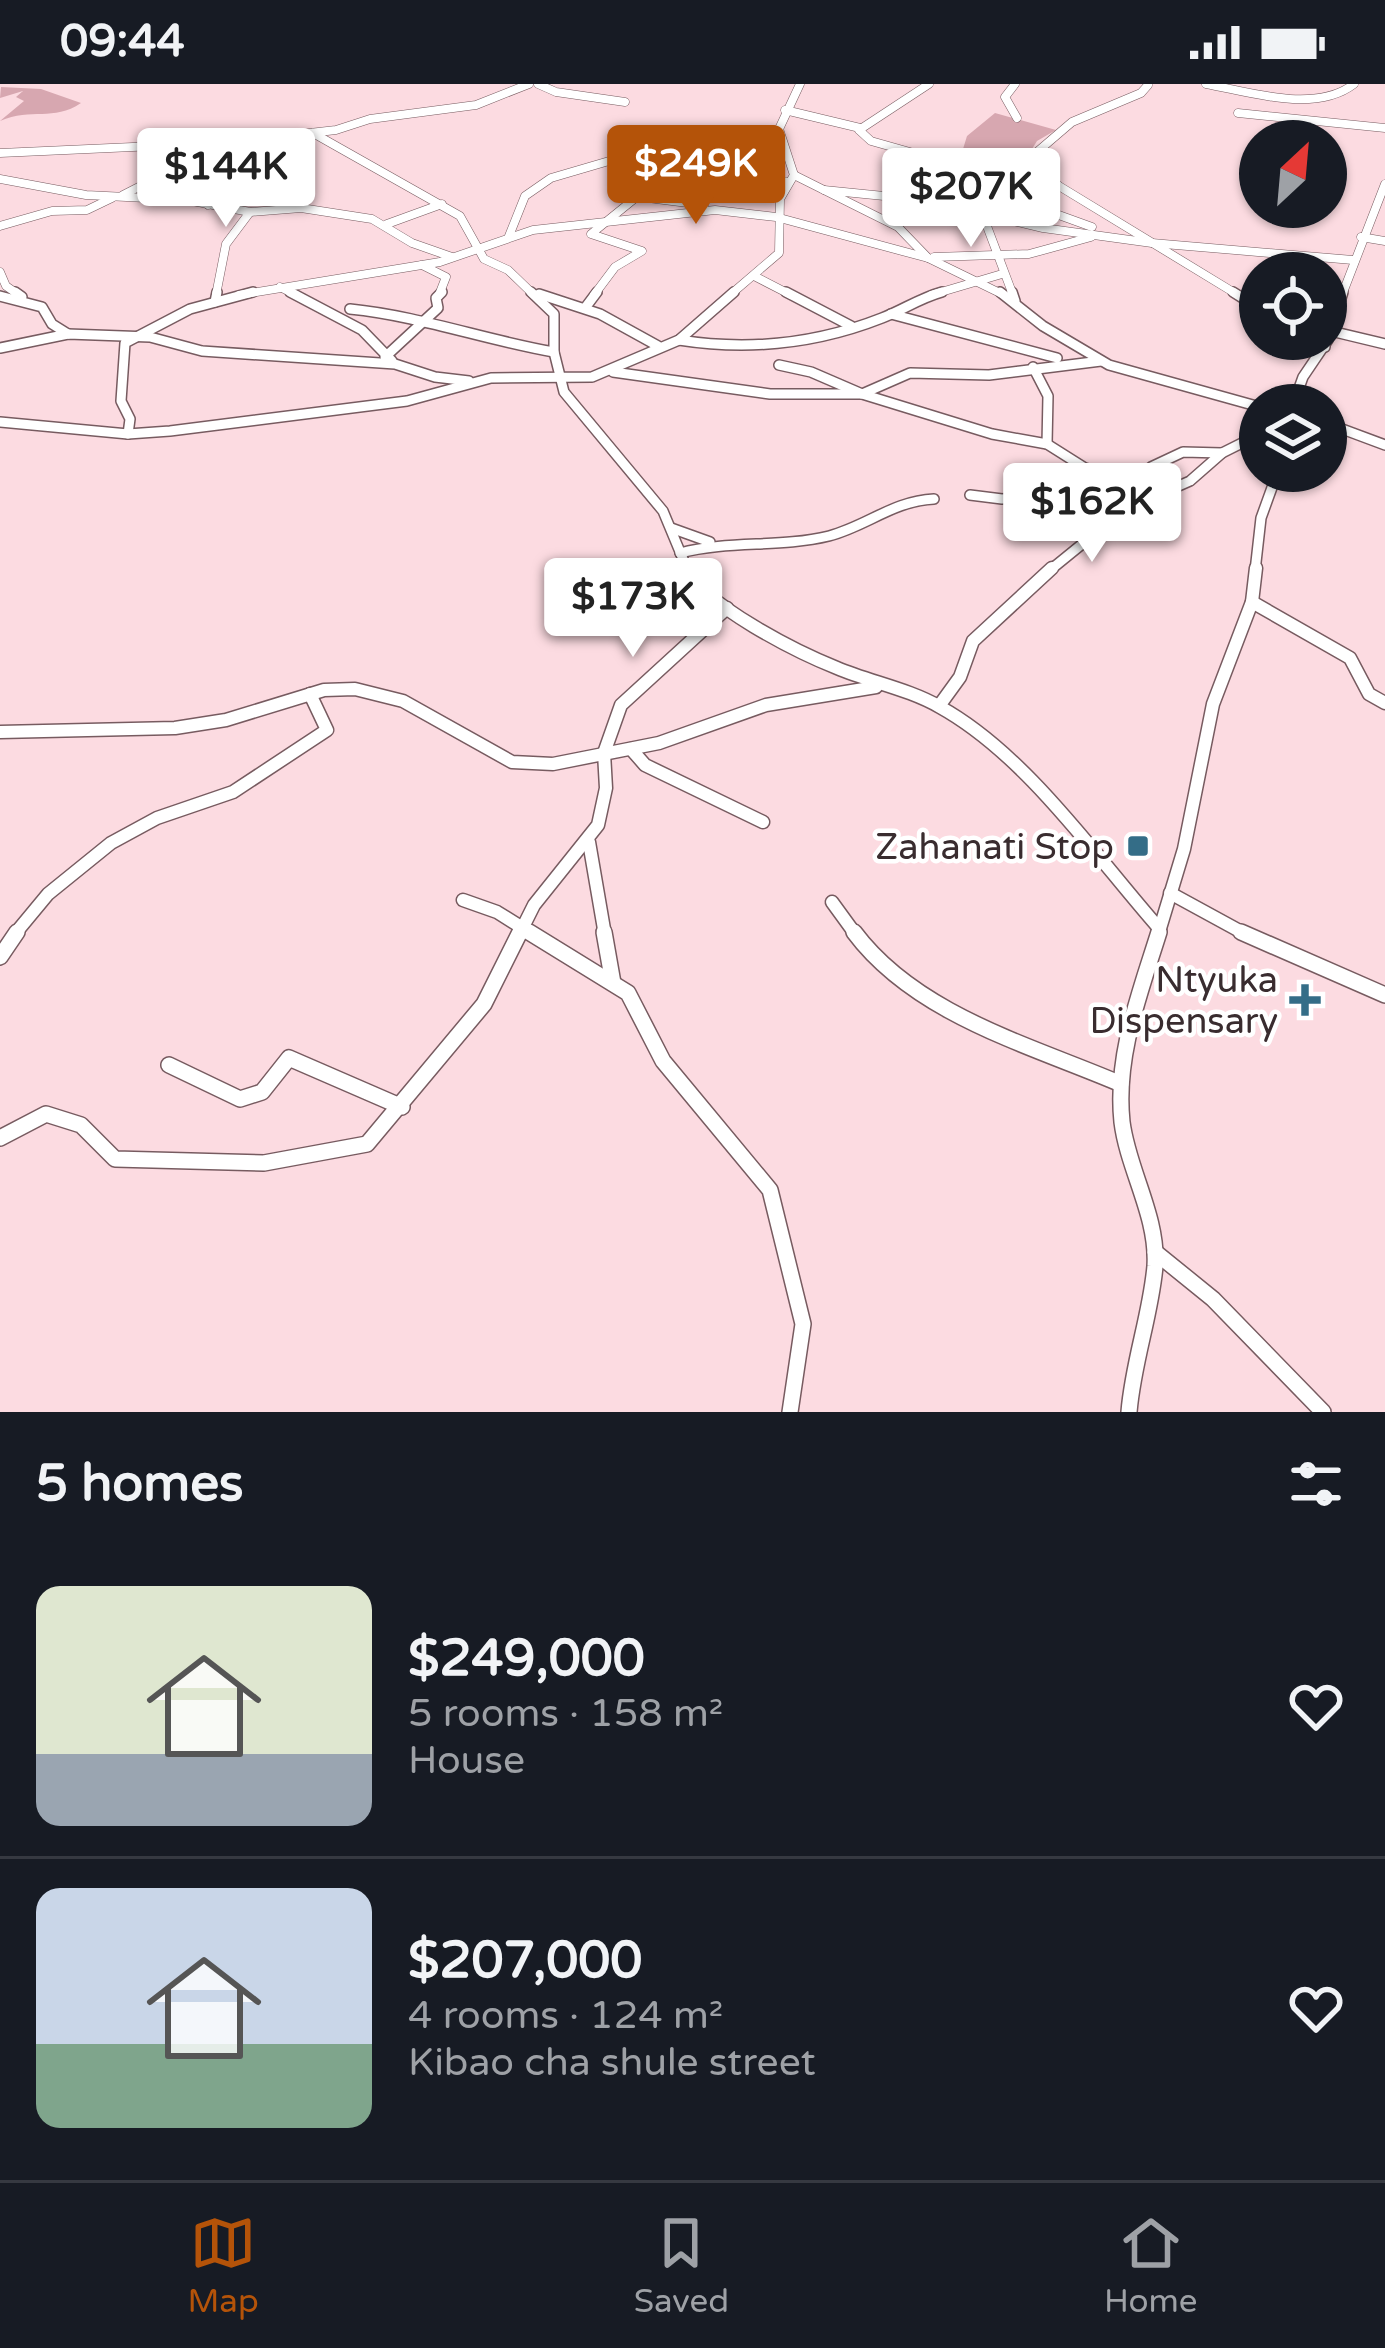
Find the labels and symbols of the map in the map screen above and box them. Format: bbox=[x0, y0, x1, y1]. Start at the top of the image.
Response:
north arrow bbox=[1239, 120, 1347, 228]
pin: $249K bbox=[612, 125, 780, 227]
pin: $144K bbox=[142, 128, 310, 230]
pin: $207K bbox=[887, 148, 1055, 250]
pin: $162K bbox=[1008, 463, 1176, 565]
pin: $173K bbox=[549, 558, 717, 660]
place label: Zahanati Stop bbox=[875, 826, 1114, 869]
marker: Zahanati Stop bbox=[1125, 833, 1151, 859]
place label: Ntyuka Dispensary bbox=[1089, 959, 1278, 1043]
marker: Ntyuka Dispensary bbox=[1289, 984, 1321, 1016]

